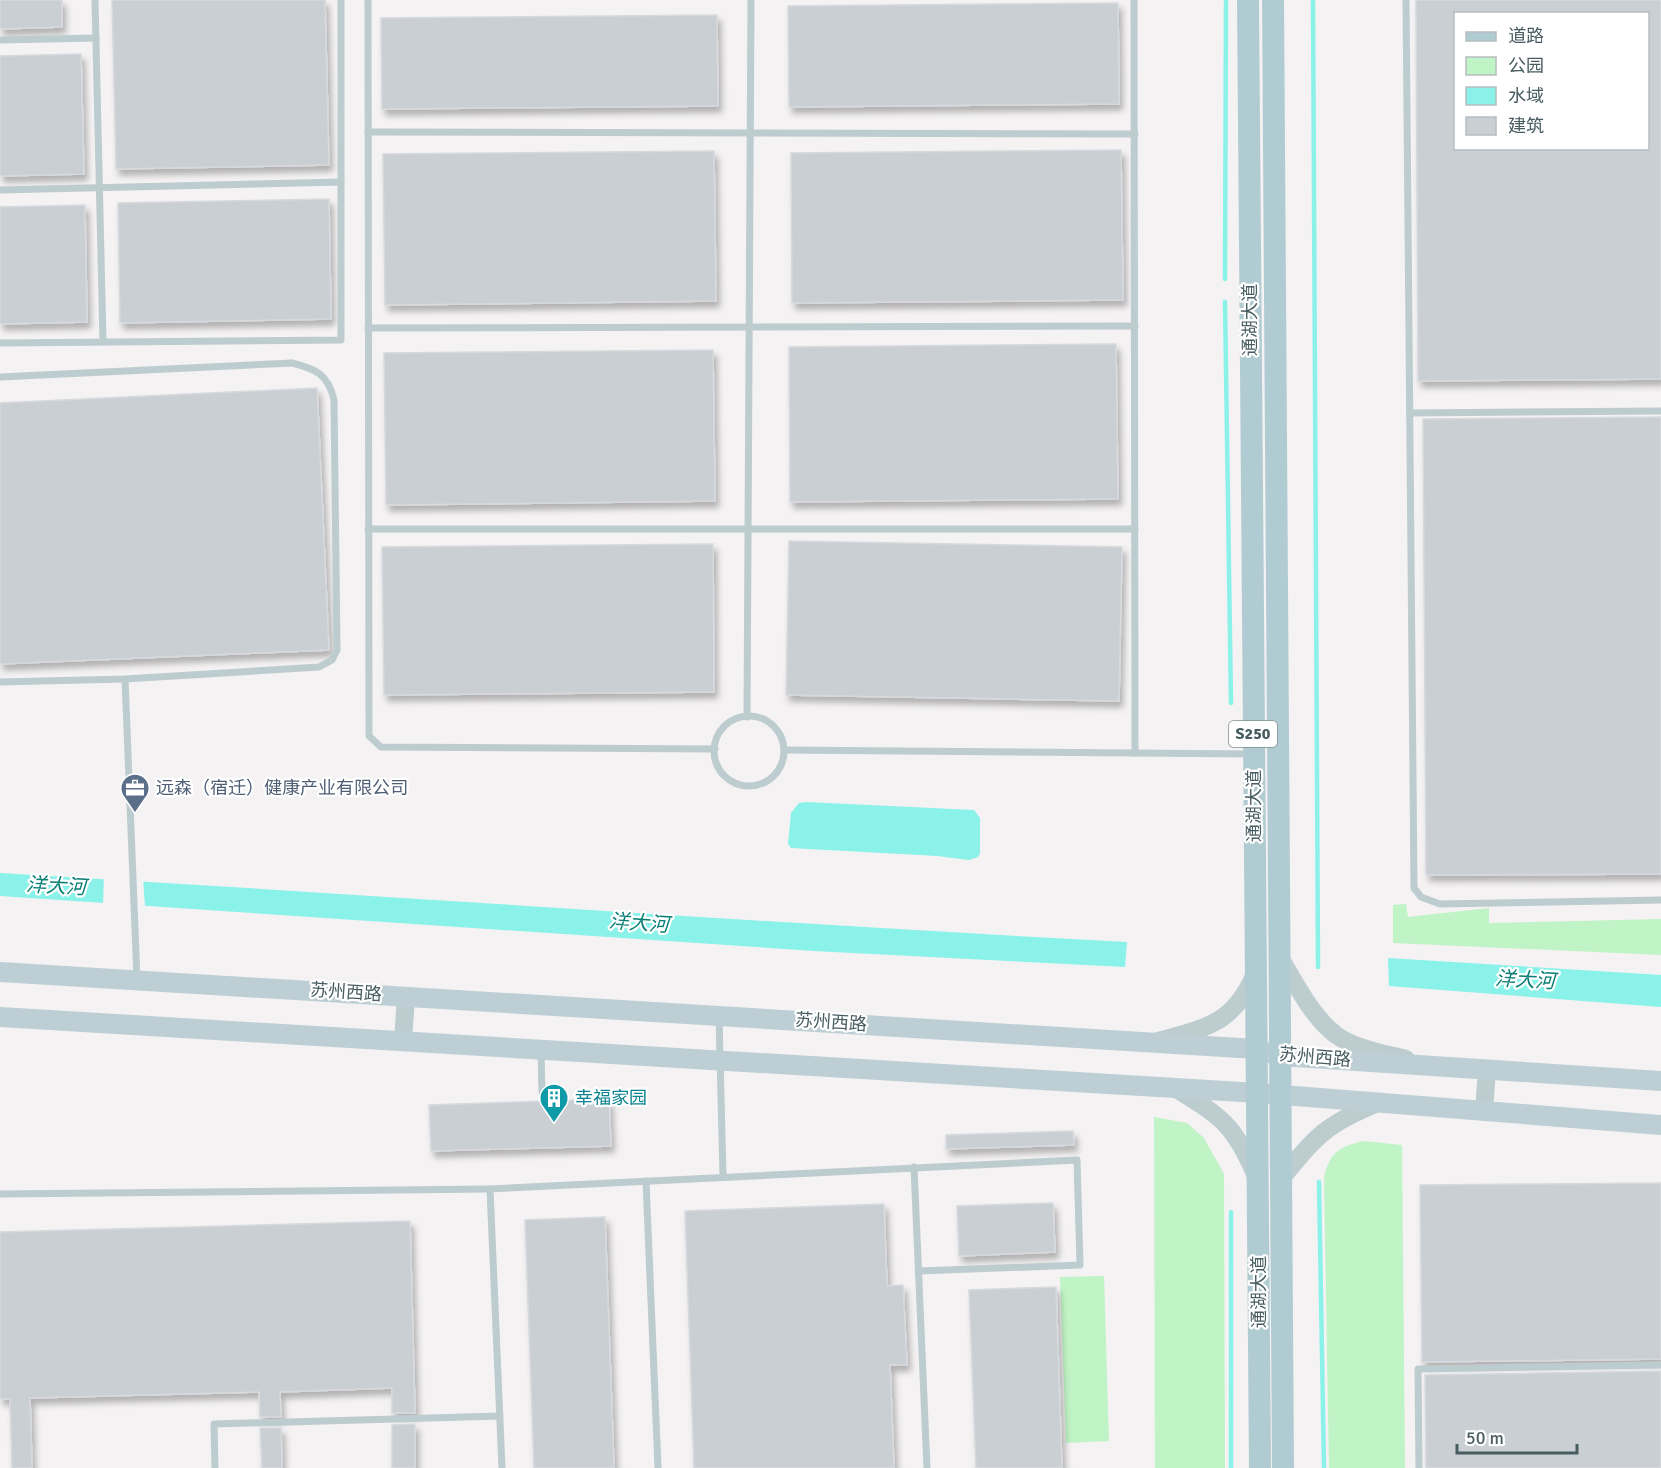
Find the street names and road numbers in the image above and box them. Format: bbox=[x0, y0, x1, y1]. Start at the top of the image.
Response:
street label: 通湖大道 bbox=[1239, 284, 1261, 356]
road number: S250 bbox=[1229, 721, 1277, 747]
street label: 通湖大道 bbox=[1243, 770, 1265, 842]
street label: 苏州西路 bbox=[309, 979, 383, 1005]
street label: 苏州西路 bbox=[794, 1009, 868, 1035]
street label: 苏州西路 bbox=[1278, 1043, 1352, 1071]
street label: 通湖大道 bbox=[1248, 1256, 1270, 1328]

